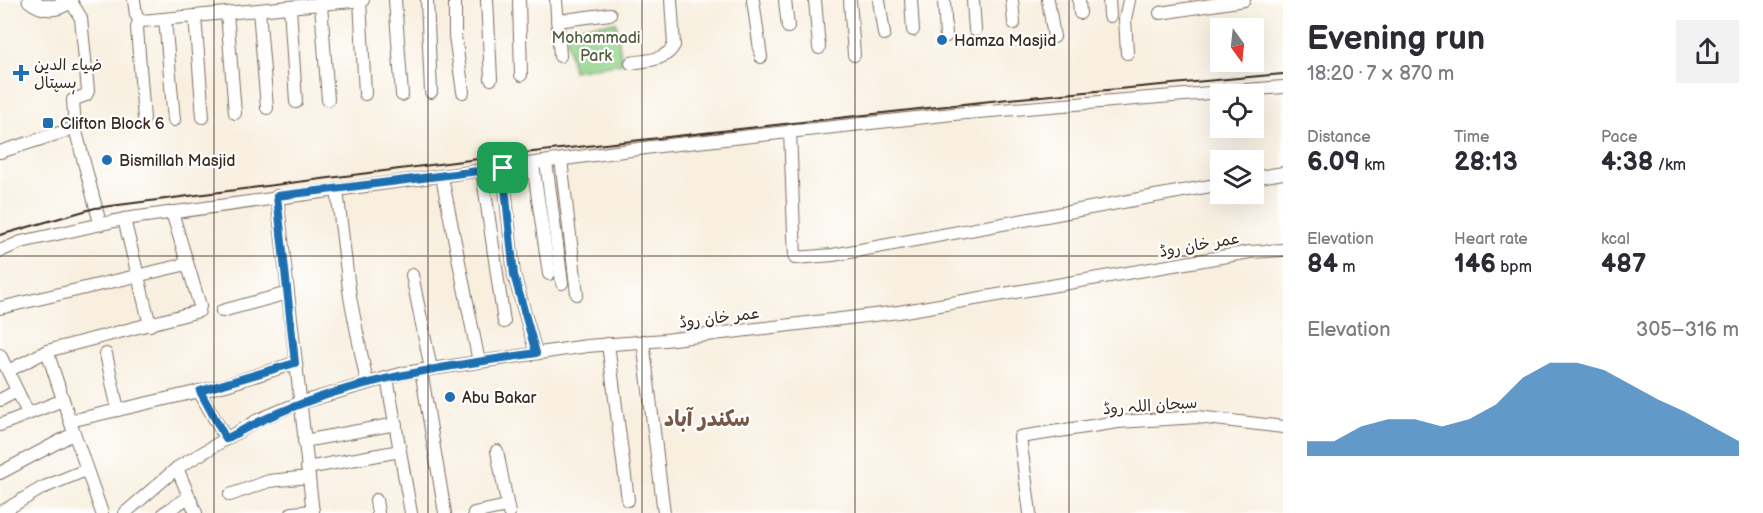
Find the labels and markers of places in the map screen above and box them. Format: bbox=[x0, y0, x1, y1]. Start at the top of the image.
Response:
place label: Hamza Masjid bbox=[954, 32, 1056, 51]
marker: Hamza Masjid bbox=[935, 33, 949, 47]
place label: ضیاء الدین ہسپتال bbox=[34, 56, 102, 95]
marker: ضیاء الدین ہسپتال bbox=[12, 64, 30, 82]
place label: Clifton Block 6 bbox=[60, 115, 165, 134]
marker: Clifton Block 6 bbox=[41, 116, 55, 130]
pin bbox=[477, 142, 528, 193]
place label: Bismillah Masjid bbox=[119, 152, 235, 171]
marker: Bismillah Masjid bbox=[100, 153, 114, 167]
place label: Abu Bakar bbox=[462, 389, 536, 408]
marker: Abu Bakar bbox=[443, 390, 457, 404]

